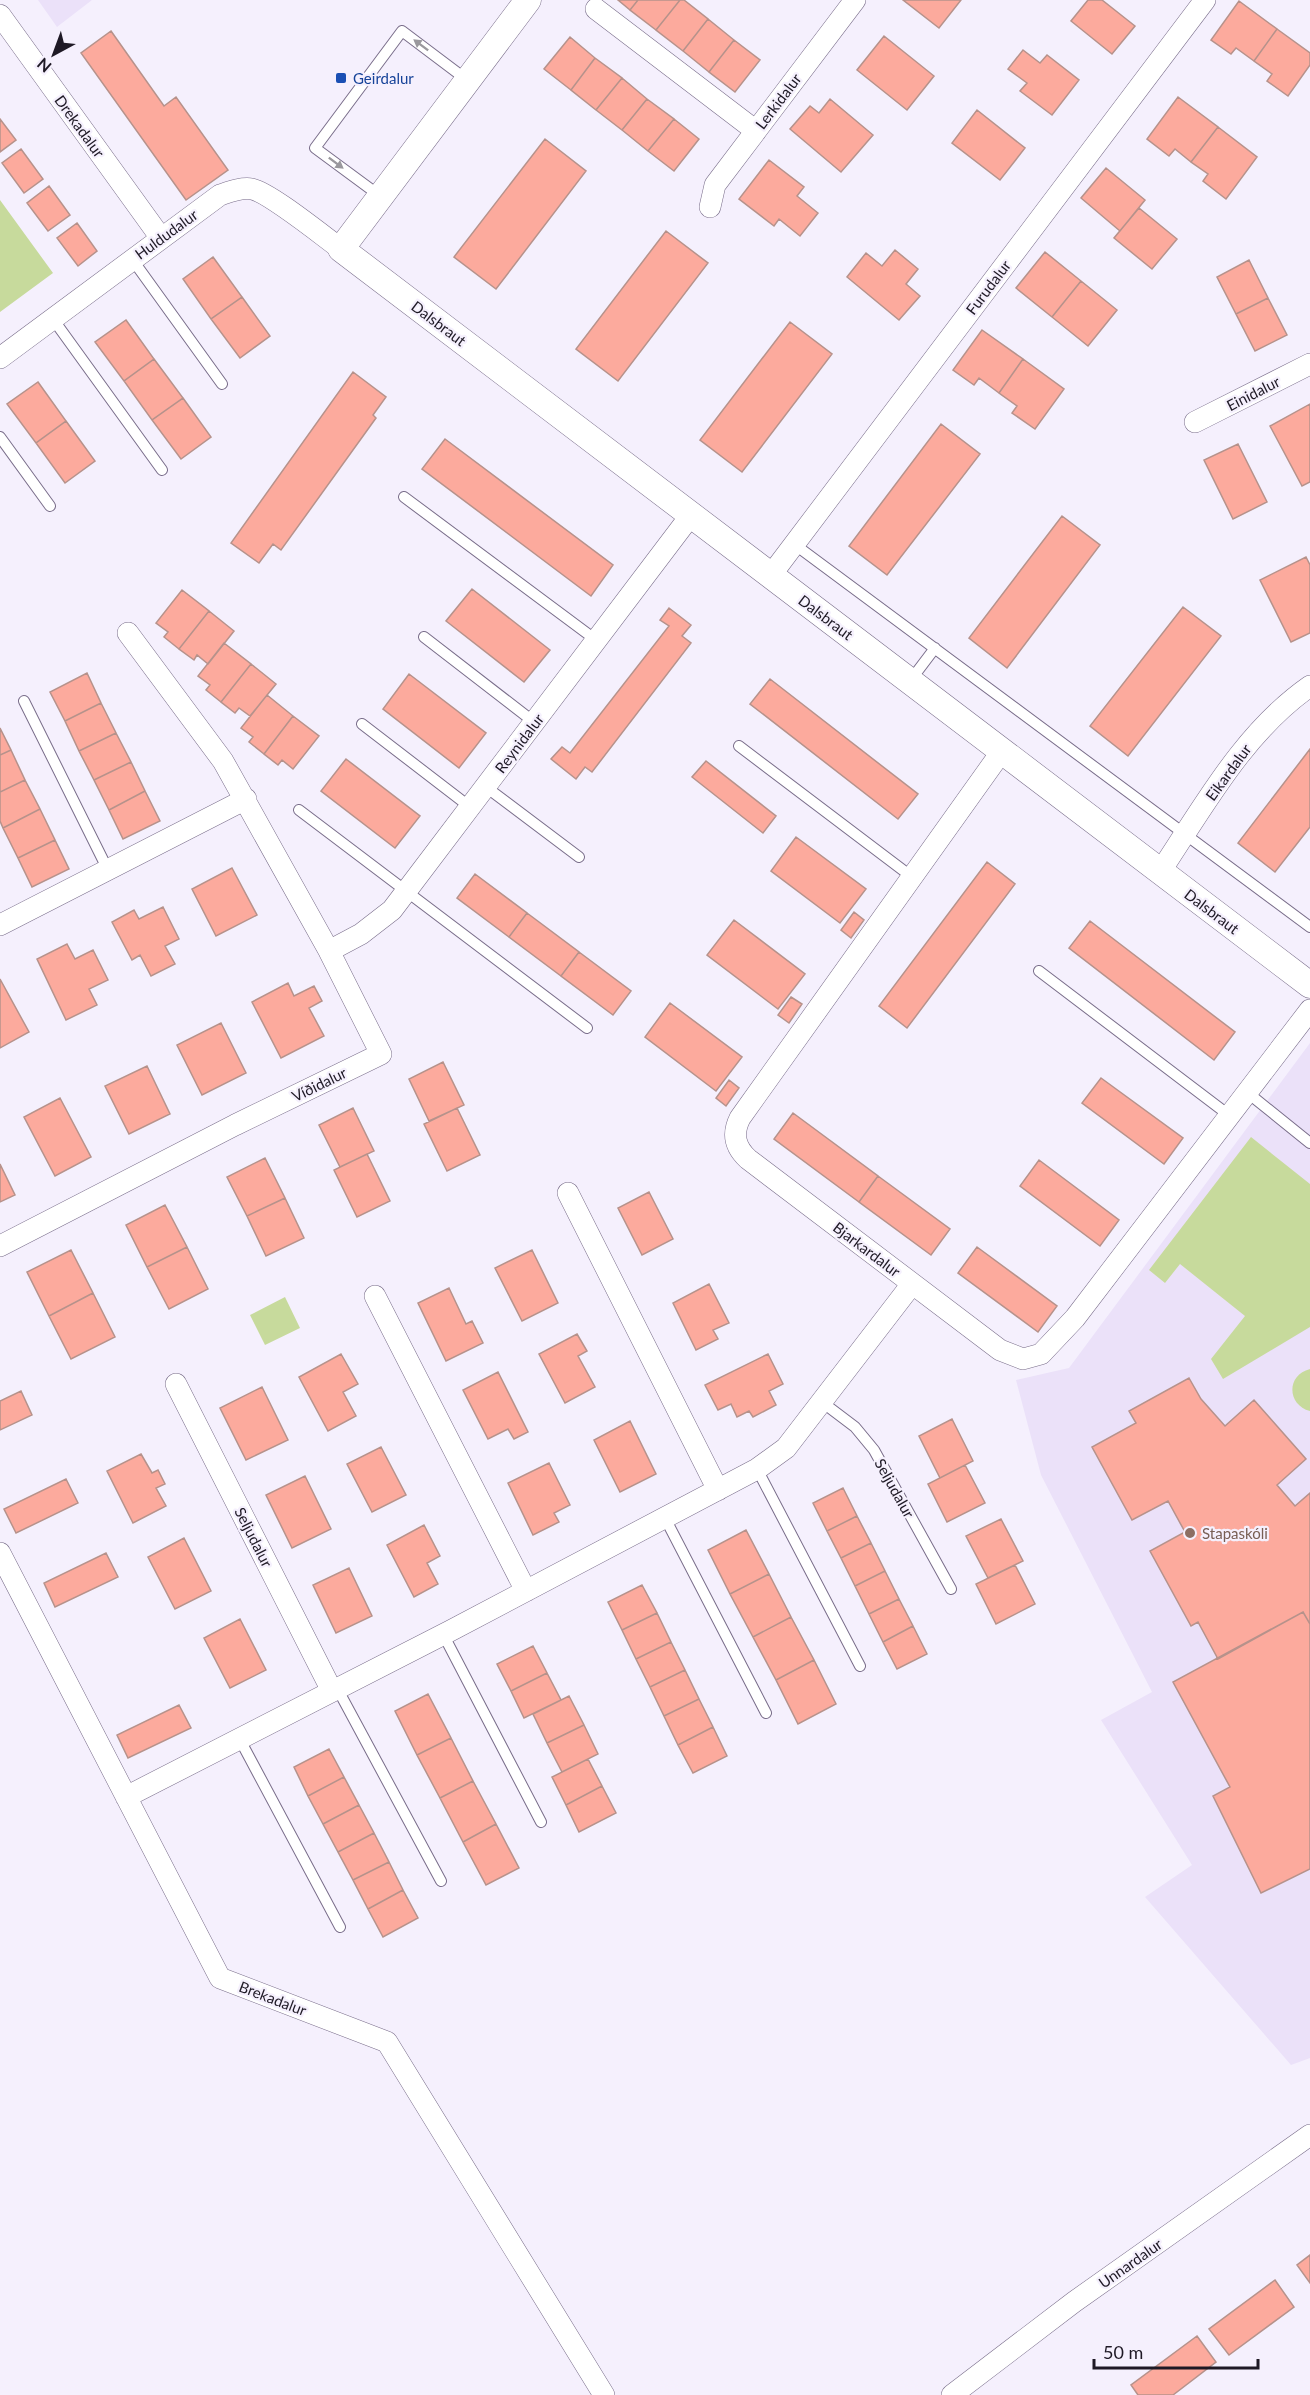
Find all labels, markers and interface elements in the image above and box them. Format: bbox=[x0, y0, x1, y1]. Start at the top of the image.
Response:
north arrow bbox=[24, 24, 84, 84]
one-way arrow bbox=[413, 39, 429, 51]
text: N bbox=[33, 54, 55, 77]
place label: Geirdalur bbox=[353, 69, 414, 87]
street label: Lerkidalur bbox=[751, 69, 805, 132]
marker: Geirdalur bbox=[334, 71, 348, 85]
street label: Drekadalur bbox=[51, 91, 109, 161]
one-way arrow bbox=[327, 157, 343, 169]
street label: Huldudalur bbox=[131, 205, 201, 263]
street label: Furudalur bbox=[962, 256, 1015, 318]
street label: Dalsbraut bbox=[408, 297, 470, 350]
street label: Einidalur bbox=[1223, 372, 1283, 414]
street label: Dalsbraut bbox=[795, 591, 857, 644]
street label: Reynidalur bbox=[491, 709, 547, 776]
street label: Eikardalur bbox=[1201, 740, 1255, 804]
street label: Dalsbraut bbox=[1181, 885, 1243, 938]
street label: Víðidalur bbox=[289, 1063, 350, 1105]
street label: Bjarkardalur bbox=[830, 1218, 905, 1280]
street label: Seljudalur bbox=[871, 1455, 919, 1521]
street label: Seljudalur bbox=[231, 1504, 277, 1570]
place label: Stapaskóli bbox=[1202, 1524, 1268, 1542]
marker: Stapaskóli bbox=[1183, 1526, 1197, 1540]
street label: Brekadalur bbox=[237, 1977, 310, 2019]
street label: Unnardalur bbox=[1095, 2234, 1166, 2291]
scale bar bbox=[1094, 2332, 1258, 2370]
text: 50 m bbox=[1103, 2341, 1143, 2363]

